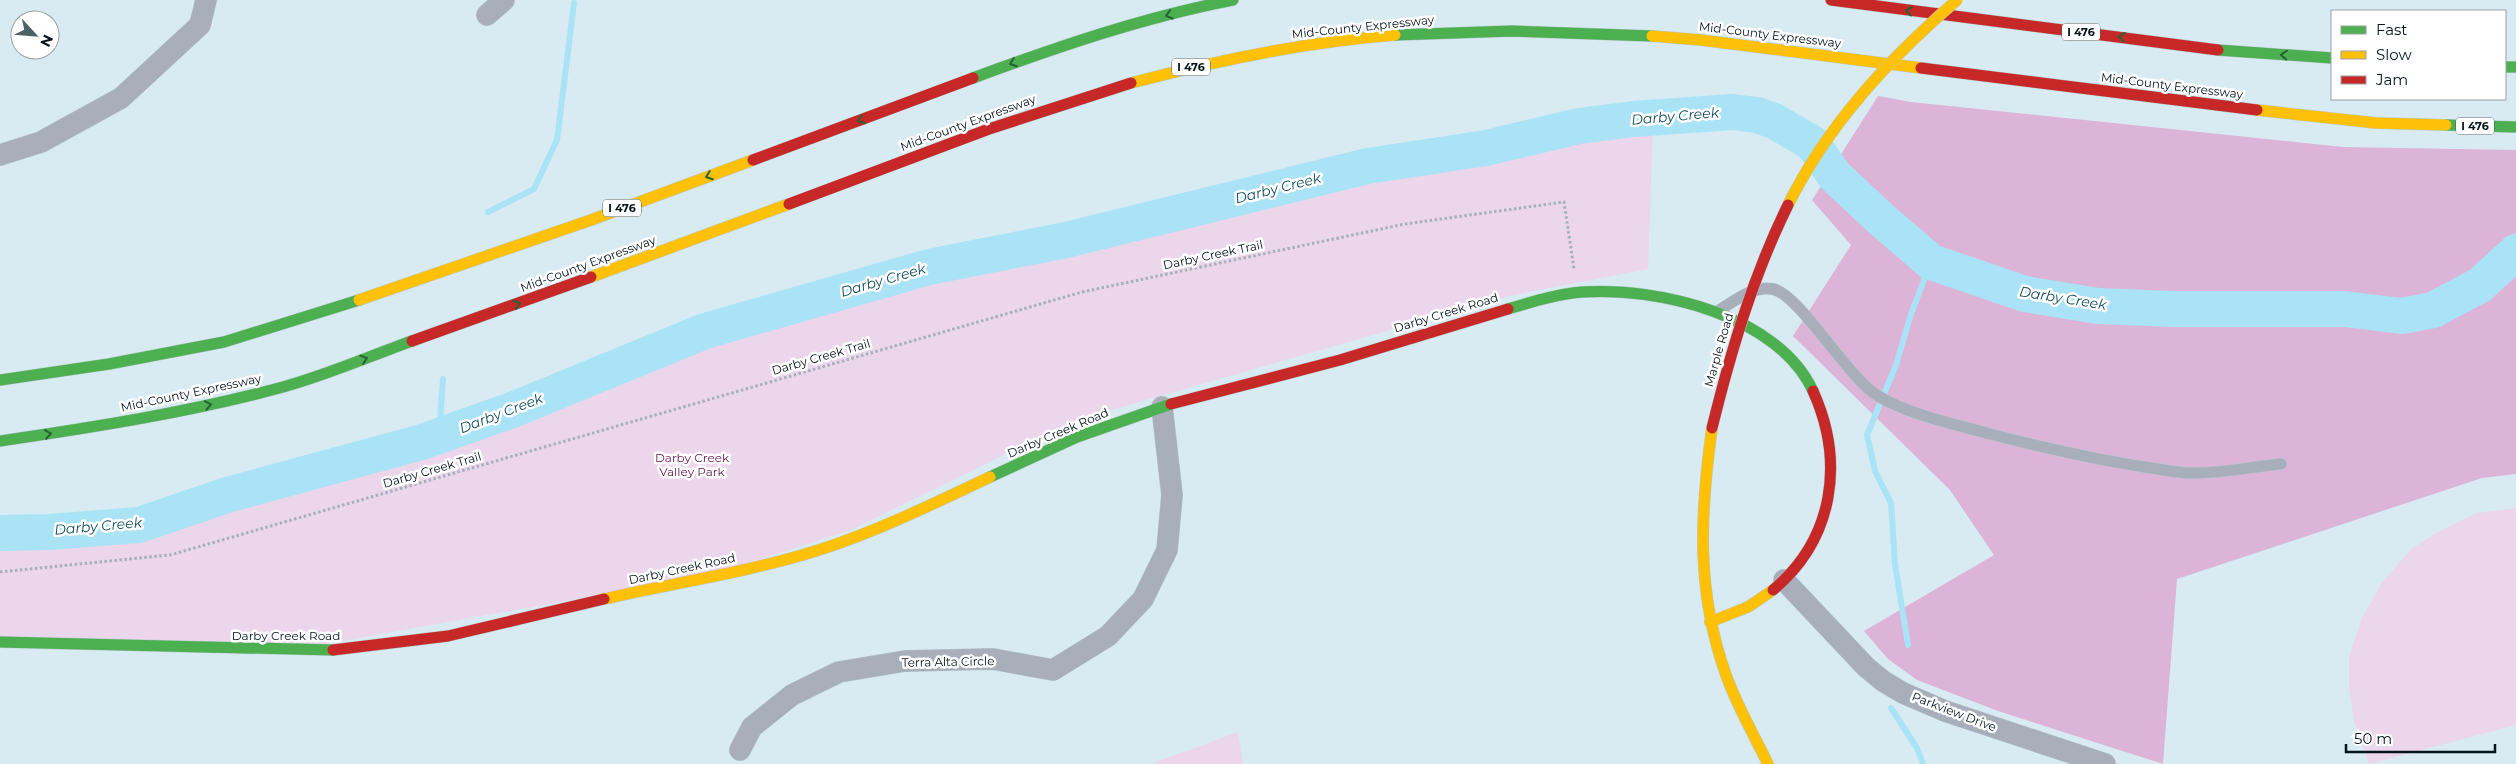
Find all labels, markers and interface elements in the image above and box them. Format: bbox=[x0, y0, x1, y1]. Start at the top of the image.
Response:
one-way arrow bbox=[1904, 6, 1912, 17]
north arrow bbox=[10, 10, 60, 60]
one-way arrow bbox=[1165, 10, 1173, 20]
legend bbox=[2331, 10, 2506, 100]
street label: Mid-County Expressway bbox=[1291, 12, 1435, 41]
street label: Mid-County Expressway bbox=[1698, 18, 1842, 51]
text: Fast bbox=[2376, 20, 2407, 39]
road number: I 476 bbox=[2062, 24, 2100, 41]
text: N bbox=[36, 32, 57, 50]
one-way arrow bbox=[2118, 32, 2126, 43]
text: Slow bbox=[2376, 45, 2412, 64]
one-way arrow bbox=[2279, 49, 2287, 60]
one-way arrow bbox=[1010, 57, 1018, 67]
road number: I 476 bbox=[1172, 58, 1210, 76]
street label: Mid-County Expressway bbox=[2100, 69, 2244, 102]
text: Jam bbox=[2375, 70, 2408, 89]
street label: Mid-County Expressway bbox=[898, 91, 1038, 154]
water label: Darby Creek bbox=[1630, 103, 1720, 129]
one-way arrow bbox=[857, 113, 866, 124]
road number: I 476 bbox=[2456, 118, 2494, 134]
water label: Darby Creek bbox=[1233, 168, 1323, 207]
one-way arrow bbox=[705, 170, 714, 180]
road number: I 476 bbox=[603, 200, 641, 217]
street label: Mid-County Expressway bbox=[518, 232, 658, 295]
street label: Darby Creek Trail bbox=[1162, 237, 1264, 272]
water label: Darby Creek bbox=[838, 259, 928, 301]
water label: Darby Creek bbox=[2018, 282, 2108, 314]
street label: Darby Creek Road bbox=[1392, 289, 1500, 336]
one-way arrow bbox=[512, 300, 521, 310]
street label: Marple Road bbox=[1701, 311, 1736, 389]
street label: Darby Creek Trail bbox=[770, 335, 872, 378]
one-way arrow bbox=[359, 355, 367, 365]
street label: Mid-County Expressway bbox=[119, 370, 263, 415]
water label: Darby Creek bbox=[457, 389, 546, 437]
one-way arrow bbox=[204, 400, 213, 411]
street label: Darby Creek Road bbox=[1005, 404, 1111, 461]
one-way arrow bbox=[45, 429, 53, 440]
street label: Darby Creek Trail bbox=[381, 448, 483, 491]
park label: Darby Creek Valley Park bbox=[655, 450, 730, 479]
water label: Darby Creek bbox=[53, 513, 143, 539]
street label: Darby Creek Road bbox=[627, 550, 737, 587]
street label: Darby Creek Road bbox=[232, 628, 340, 643]
street label: Terra Alta Circle bbox=[901, 653, 995, 670]
street label: Parkview Drive bbox=[1910, 689, 1998, 734]
scale bar bbox=[2346, 722, 2495, 754]
text: 50 m bbox=[2354, 729, 2392, 748]

